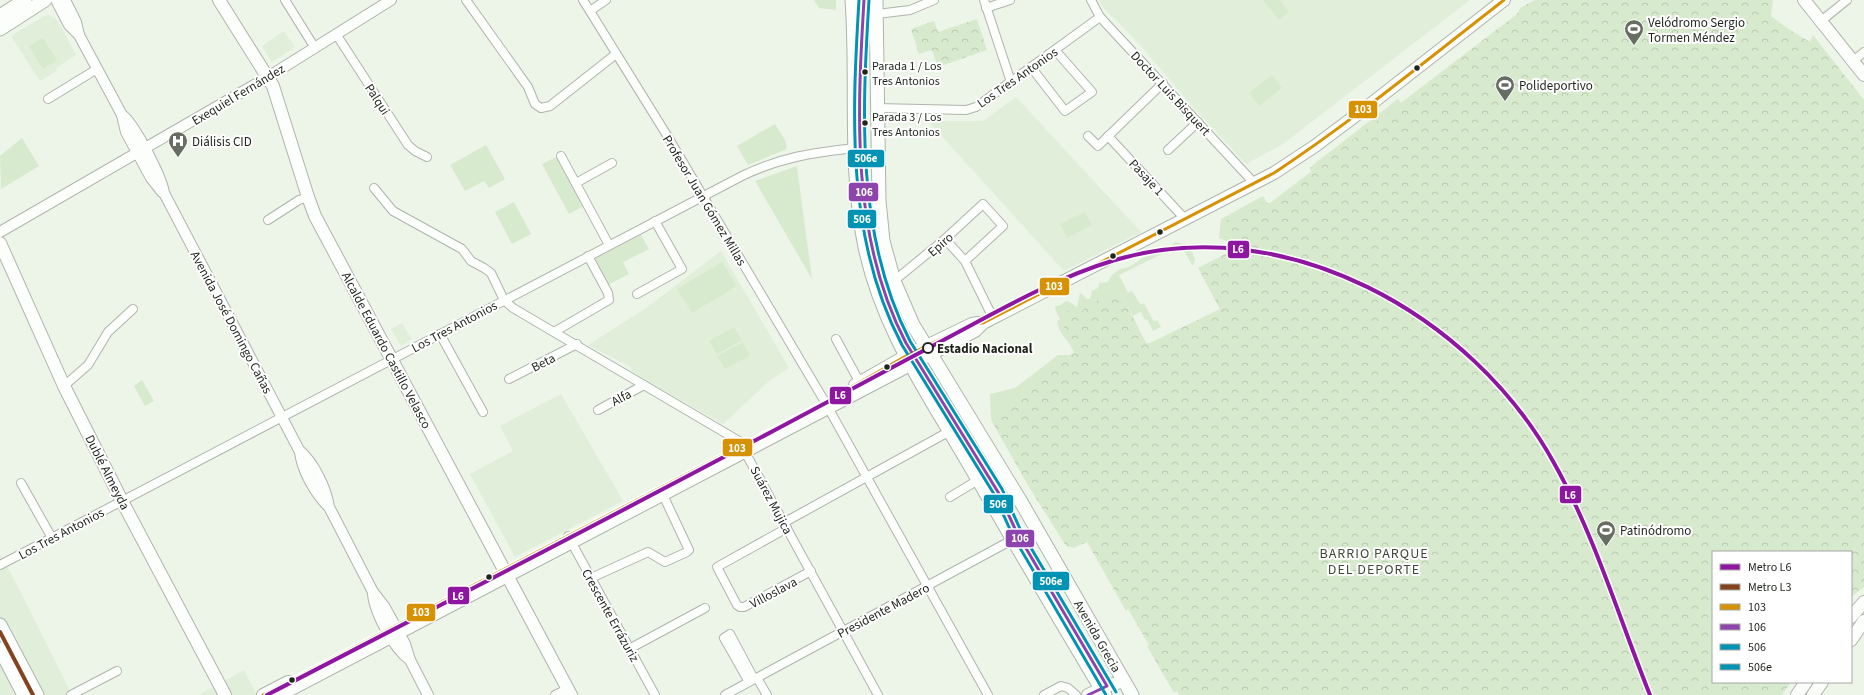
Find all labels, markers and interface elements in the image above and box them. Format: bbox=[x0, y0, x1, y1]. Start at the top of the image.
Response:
place label: Velódromo Sergio Tormen Méndez bbox=[1648, 14, 1745, 47]
sports icon: Velódromo Sergio Tormen Méndez bbox=[1623, 18, 1645, 46]
street label: Los Tres Antonios bbox=[974, 43, 1062, 112]
street label: Doctor Luis Bisquert bbox=[1126, 47, 1215, 140]
place label: Parada 1 / Los Tres Antonios bbox=[872, 58, 942, 90]
street label: Exequiel Fernández bbox=[189, 60, 289, 130]
unlabelled marker bbox=[1412, 63, 1422, 73]
marker: Parada 1 / Los Tres Antonios bbox=[860, 67, 870, 77]
sports icon: Polideportivo bbox=[1494, 74, 1516, 102]
place label: Polideportivo bbox=[1519, 77, 1593, 95]
street label: Palqui bbox=[360, 80, 394, 119]
line badge: 103 bbox=[1348, 100, 1378, 119]
text: 103 bbox=[1354, 102, 1372, 117]
place label: Parada 3 / Los Tres Antonios bbox=[872, 109, 942, 141]
marker: Parada 3 / Los Tres Antonios bbox=[860, 118, 870, 128]
hospital icon: Diálisis CID bbox=[167, 130, 189, 158]
street label: Profesor Juan Gómez Millas bbox=[658, 132, 751, 270]
place label: Diálisis CID bbox=[192, 133, 252, 151]
line badge: 506e bbox=[847, 149, 885, 168]
text: 506e bbox=[854, 151, 878, 166]
street label: Pasaje 1 bbox=[1125, 155, 1168, 200]
line badge: 106 bbox=[848, 182, 879, 202]
text: 106 bbox=[855, 185, 873, 200]
line badge: 506 bbox=[847, 209, 877, 229]
text: 506 bbox=[853, 212, 871, 227]
unlabelled marker bbox=[1155, 227, 1165, 237]
street label: Epiro bbox=[924, 229, 957, 261]
line badge: L6 bbox=[1227, 240, 1250, 259]
text: L6 bbox=[1232, 242, 1244, 257]
street label: Avenida José Domingo Cañas bbox=[186, 248, 277, 397]
unlabelled marker bbox=[1108, 251, 1118, 261]
street label: Alcalde Eduardo Castillo Velasco bbox=[337, 269, 435, 432]
line badge: 103 bbox=[1039, 277, 1070, 296]
text: 103 bbox=[1045, 279, 1063, 294]
street label: Los Tres Antonios bbox=[408, 296, 501, 357]
place label: Estadio Nacional bbox=[937, 340, 1033, 358]
marker: Estadio Nacional bbox=[922, 342, 934, 354]
street label: Beta bbox=[528, 349, 559, 377]
unlabelled marker bbox=[882, 362, 892, 372]
street label: Alfa bbox=[608, 385, 635, 411]
line badge: L6 bbox=[829, 386, 852, 405]
text: L6 bbox=[834, 388, 846, 403]
street label: Dublé Almeyda bbox=[80, 432, 134, 513]
line badge: 103 bbox=[722, 438, 753, 457]
text: 103 bbox=[728, 441, 746, 456]
street label: Suárez Mujica bbox=[746, 463, 797, 538]
line badge: L6 bbox=[1559, 485, 1582, 504]
text: L6 bbox=[1564, 488, 1576, 503]
line badge: 506 bbox=[983, 494, 1014, 514]
text: 506 bbox=[989, 497, 1007, 512]
street label: Los Tres Antonios bbox=[15, 503, 108, 564]
sports icon: Patinódromo bbox=[1595, 519, 1617, 547]
place label: Patinódromo bbox=[1620, 522, 1691, 540]
line badge: 106 bbox=[1005, 529, 1035, 548]
text: 106 bbox=[1011, 531, 1029, 546]
district label: BARRIO PARQUE DEL DEPORTE bbox=[1319, 544, 1429, 580]
legend bbox=[1712, 551, 1852, 683]
text: Metro L6 bbox=[1748, 559, 1791, 576]
street label: Crescente Errázuriz bbox=[577, 566, 643, 666]
line badge: 506e bbox=[1032, 571, 1070, 591]
unlabelled marker bbox=[484, 572, 494, 582]
street label: Villoslava bbox=[747, 573, 800, 613]
text: 506e bbox=[1039, 574, 1063, 589]
street label: Presidente Madero bbox=[834, 579, 933, 643]
text: Metro L3 bbox=[1748, 579, 1791, 596]
line badge: L6 bbox=[447, 586, 470, 605]
text: L6 bbox=[452, 589, 464, 604]
street label: Avenida Grecia bbox=[1069, 597, 1125, 676]
text: 103 bbox=[1748, 599, 1766, 616]
line badge: 103 bbox=[406, 603, 436, 622]
text: 103 bbox=[412, 605, 430, 620]
text: 106 bbox=[1748, 619, 1766, 636]
text: 506 bbox=[1748, 639, 1766, 656]
text: 506e bbox=[1748, 659, 1772, 676]
unlabelled marker bbox=[287, 675, 297, 685]

